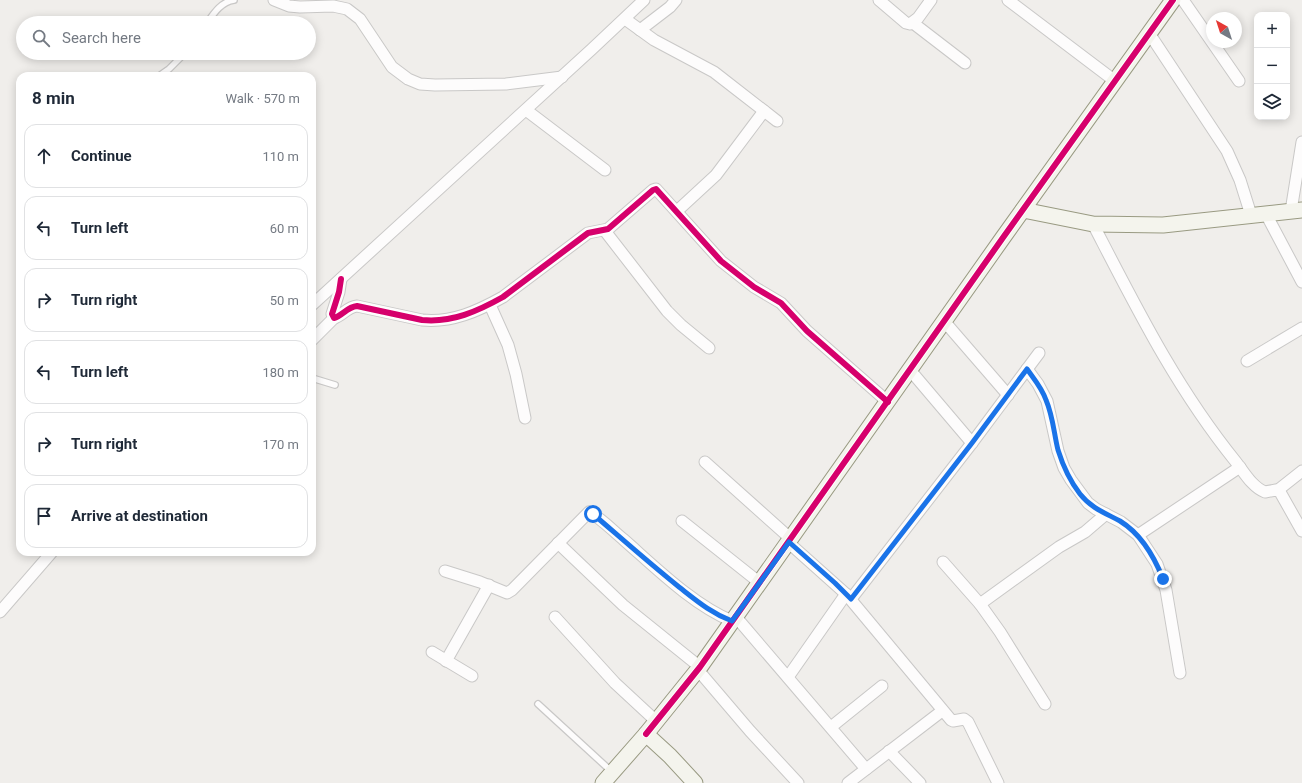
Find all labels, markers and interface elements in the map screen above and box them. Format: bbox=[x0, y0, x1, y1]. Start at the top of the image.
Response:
north arrow bbox=[1206, 12, 1242, 48]
map controls bbox=[1254, 12, 1290, 120]
button: + bbox=[1254, 12, 1290, 48]
search box bbox=[16, 16, 316, 60]
icon: search bbox=[30, 27, 52, 49]
text: Search here bbox=[62, 29, 141, 47]
button: − bbox=[1254, 48, 1290, 84]
button: layers bbox=[1254, 84, 1290, 120]
text: 8 min bbox=[32, 88, 75, 108]
text: Walk · 570 m bbox=[225, 91, 300, 106]
icon: ahead bbox=[33, 145, 55, 167]
text: Continue bbox=[71, 147, 132, 165]
text: 110 m bbox=[262, 149, 299, 164]
icon: left bbox=[33, 217, 55, 239]
text: Turn left bbox=[71, 219, 128, 237]
text: 60 m bbox=[270, 221, 299, 236]
icon: right bbox=[33, 289, 55, 311]
text: Turn right bbox=[71, 291, 137, 309]
text: 50 m bbox=[270, 293, 299, 308]
icon: left bbox=[33, 361, 55, 383]
text: Turn left bbox=[71, 363, 128, 381]
text: 180 m bbox=[262, 365, 299, 380]
icon: right bbox=[33, 433, 55, 455]
text: Turn right bbox=[71, 435, 137, 453]
text: 170 m bbox=[262, 437, 299, 452]
icon: arrive bbox=[33, 505, 55, 527]
route start bbox=[584, 505, 602, 523]
text: Arrive at destination bbox=[71, 507, 208, 525]
route end bbox=[1154, 570, 1172, 588]

